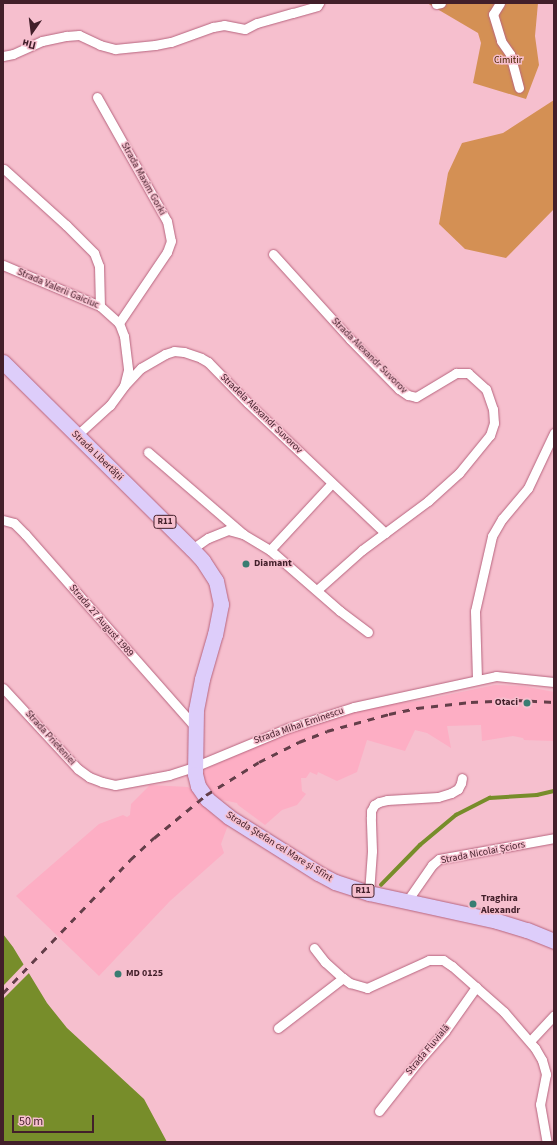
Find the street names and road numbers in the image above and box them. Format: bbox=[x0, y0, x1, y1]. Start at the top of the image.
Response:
street label: Strada Maxim Gorki bbox=[118, 141, 168, 217]
street label: Strada Valerii Gaiciuc bbox=[15, 266, 101, 312]
street label: Strada Alexandr Suvorov bbox=[329, 316, 409, 396]
street label: Stradela Alexandr Suvorov bbox=[217, 372, 305, 456]
street label: Strada Libertății bbox=[69, 428, 125, 484]
road number: R11 bbox=[153, 515, 177, 529]
street label: Strada 27 August 1989 bbox=[66, 582, 136, 660]
street label: Strada Mihai Eminescu bbox=[252, 705, 346, 747]
street label: Strada Prieteniei bbox=[22, 708, 78, 768]
street label: Strada Ştefan cel Mare şi Sfînt bbox=[224, 809, 334, 885]
street label: Strada Nicolai Șciors bbox=[440, 839, 526, 867]
road number: R11 bbox=[351, 884, 375, 898]
street label: Strada Fluvială bbox=[403, 1022, 453, 1078]

